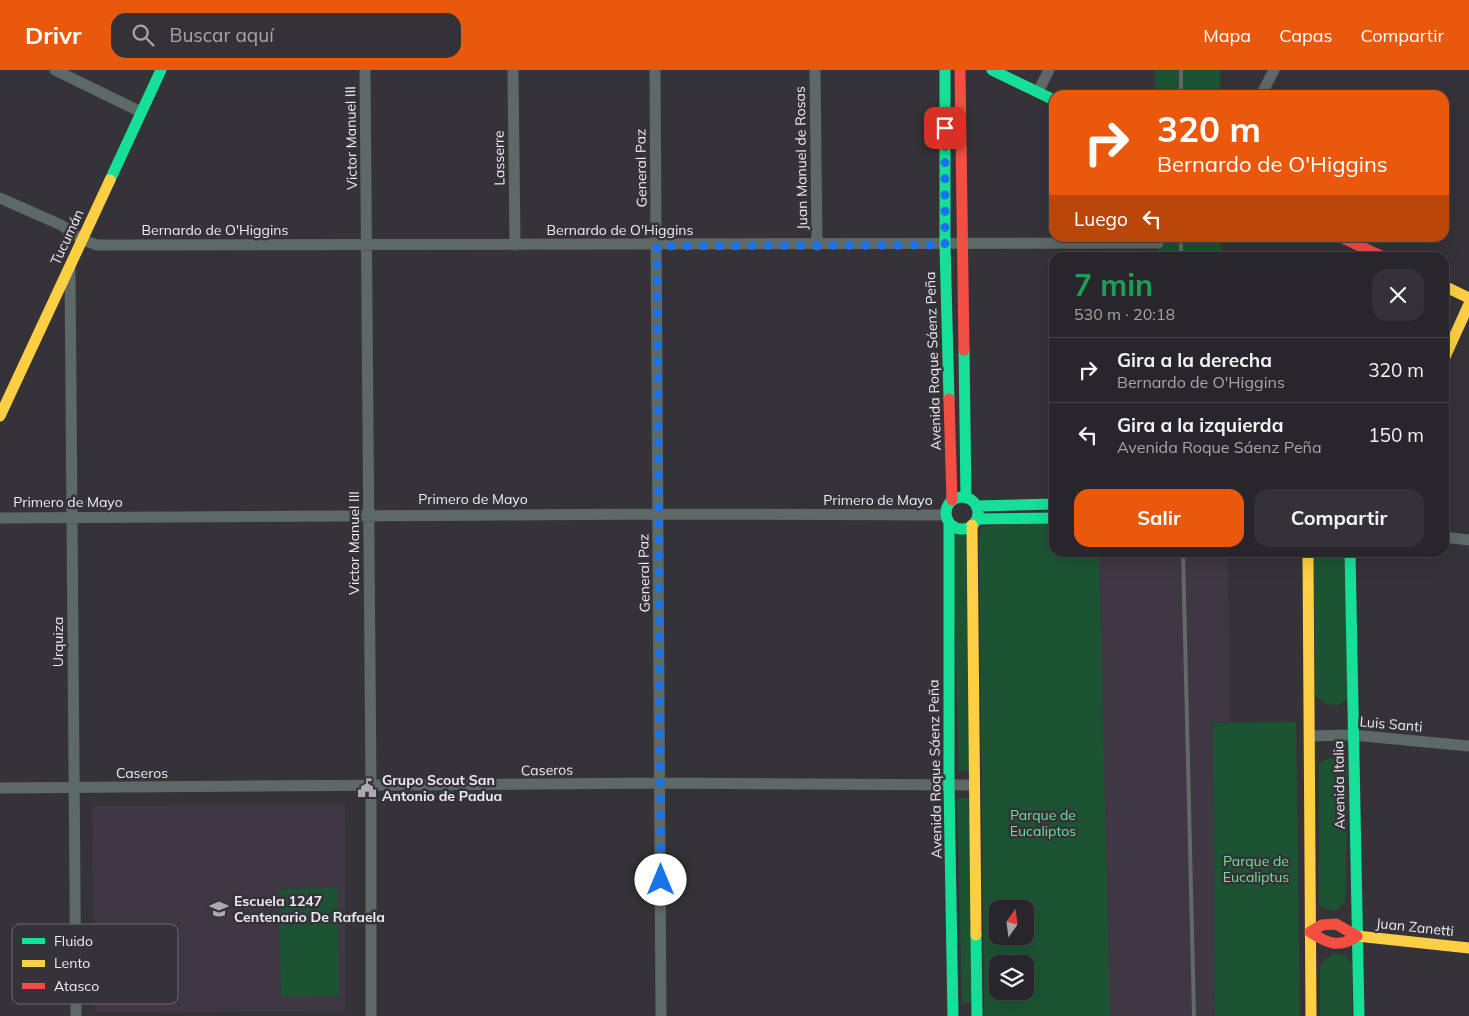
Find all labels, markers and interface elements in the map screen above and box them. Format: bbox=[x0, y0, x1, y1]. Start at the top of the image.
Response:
search box bbox=[111, 13, 461, 58]
text: Drivr bbox=[25, 20, 81, 50]
icon: search bbox=[129, 21, 157, 49]
text: Buscar aquí bbox=[169, 23, 274, 47]
text: Mapa bbox=[1203, 24, 1251, 47]
text: Capas bbox=[1279, 24, 1333, 47]
text: Compartir bbox=[1361, 24, 1444, 47]
street label: Victor Manuel III bbox=[341, 86, 361, 190]
street label: Juan Manuel de Rosas bbox=[791, 86, 811, 230]
pin bbox=[924, 107, 966, 149]
text: 320 m bbox=[1157, 107, 1261, 151]
icon: right bbox=[1074, 110, 1139, 175]
icon: arrive bbox=[931, 114, 959, 142]
street label: General Paz bbox=[631, 129, 651, 207]
street label: Lasserre bbox=[490, 130, 508, 186]
text: Bernardo de O'Higgins bbox=[1157, 150, 1388, 178]
icon: left bbox=[1138, 205, 1166, 233]
street label: Tucumán bbox=[46, 206, 88, 268]
text: Luego bbox=[1074, 207, 1128, 231]
street label: Bernardo de O'Higgins bbox=[142, 221, 288, 239]
street label: Bernardo de O'Higgins bbox=[547, 221, 693, 239]
text: 7 min bbox=[1074, 266, 1153, 304]
button: close bbox=[1372, 269, 1424, 321]
street label: Avenida Roque Sáenz Peña bbox=[921, 271, 945, 451]
text: 530 m · 20:18 bbox=[1074, 304, 1175, 324]
text: Gira a la derecha bbox=[1117, 348, 1272, 372]
icon: right bbox=[1074, 356, 1102, 384]
text: 320 m bbox=[1368, 358, 1424, 382]
text: Bernardo de O'Higgins bbox=[1117, 372, 1285, 392]
text: Gira a la izquierda bbox=[1117, 413, 1283, 437]
icon: left bbox=[1074, 421, 1102, 449]
text: 150 m bbox=[1368, 423, 1424, 447]
text: Avenida Roque Sáenz Peña bbox=[1117, 437, 1322, 457]
button: Salir bbox=[1074, 489, 1244, 547]
button: Compartir bbox=[1254, 489, 1424, 547]
street label: Primero de Mayo bbox=[418, 490, 528, 508]
street label: Victor Manuel III bbox=[345, 491, 363, 595]
street label: Primero de Mayo bbox=[823, 491, 933, 509]
street label: Primero de Mayo bbox=[13, 493, 123, 511]
street label: General Paz bbox=[634, 534, 654, 612]
street label: Urquiza bbox=[49, 617, 67, 667]
street label: Avenida Roque Sáenz Peña bbox=[924, 679, 946, 859]
street label: Luis Santi bbox=[1359, 712, 1423, 736]
street label: Avenida Italia bbox=[1329, 740, 1349, 830]
street label: Caseros bbox=[521, 761, 573, 779]
street label: Caseros bbox=[116, 764, 168, 782]
place label: Grupo Scout San Antonio de Padua bbox=[382, 771, 502, 805]
public building icon: Grupo Scout San Antonio de Padua bbox=[356, 777, 378, 799]
park label: Parque de Eucaliptos bbox=[1010, 806, 1076, 840]
park label: Parque de Eucaliptus bbox=[1223, 852, 1289, 886]
position arrow bbox=[634, 853, 686, 905]
place label: Escuela 1247 Centenario De Rafaela bbox=[234, 892, 385, 926]
school or university icon: Escuela 1247 Centenario De Rafaela bbox=[208, 898, 230, 920]
north arrow bbox=[989, 900, 1034, 945]
map controls bbox=[989, 900, 1034, 1000]
street label: Juan Zanetti bbox=[1375, 914, 1455, 940]
legend bbox=[12, 924, 178, 1004]
text: Fluido bbox=[54, 932, 93, 950]
text: Lento bbox=[54, 954, 90, 972]
button: layers bbox=[989, 955, 1034, 1000]
text: Atasco bbox=[54, 977, 99, 995]

